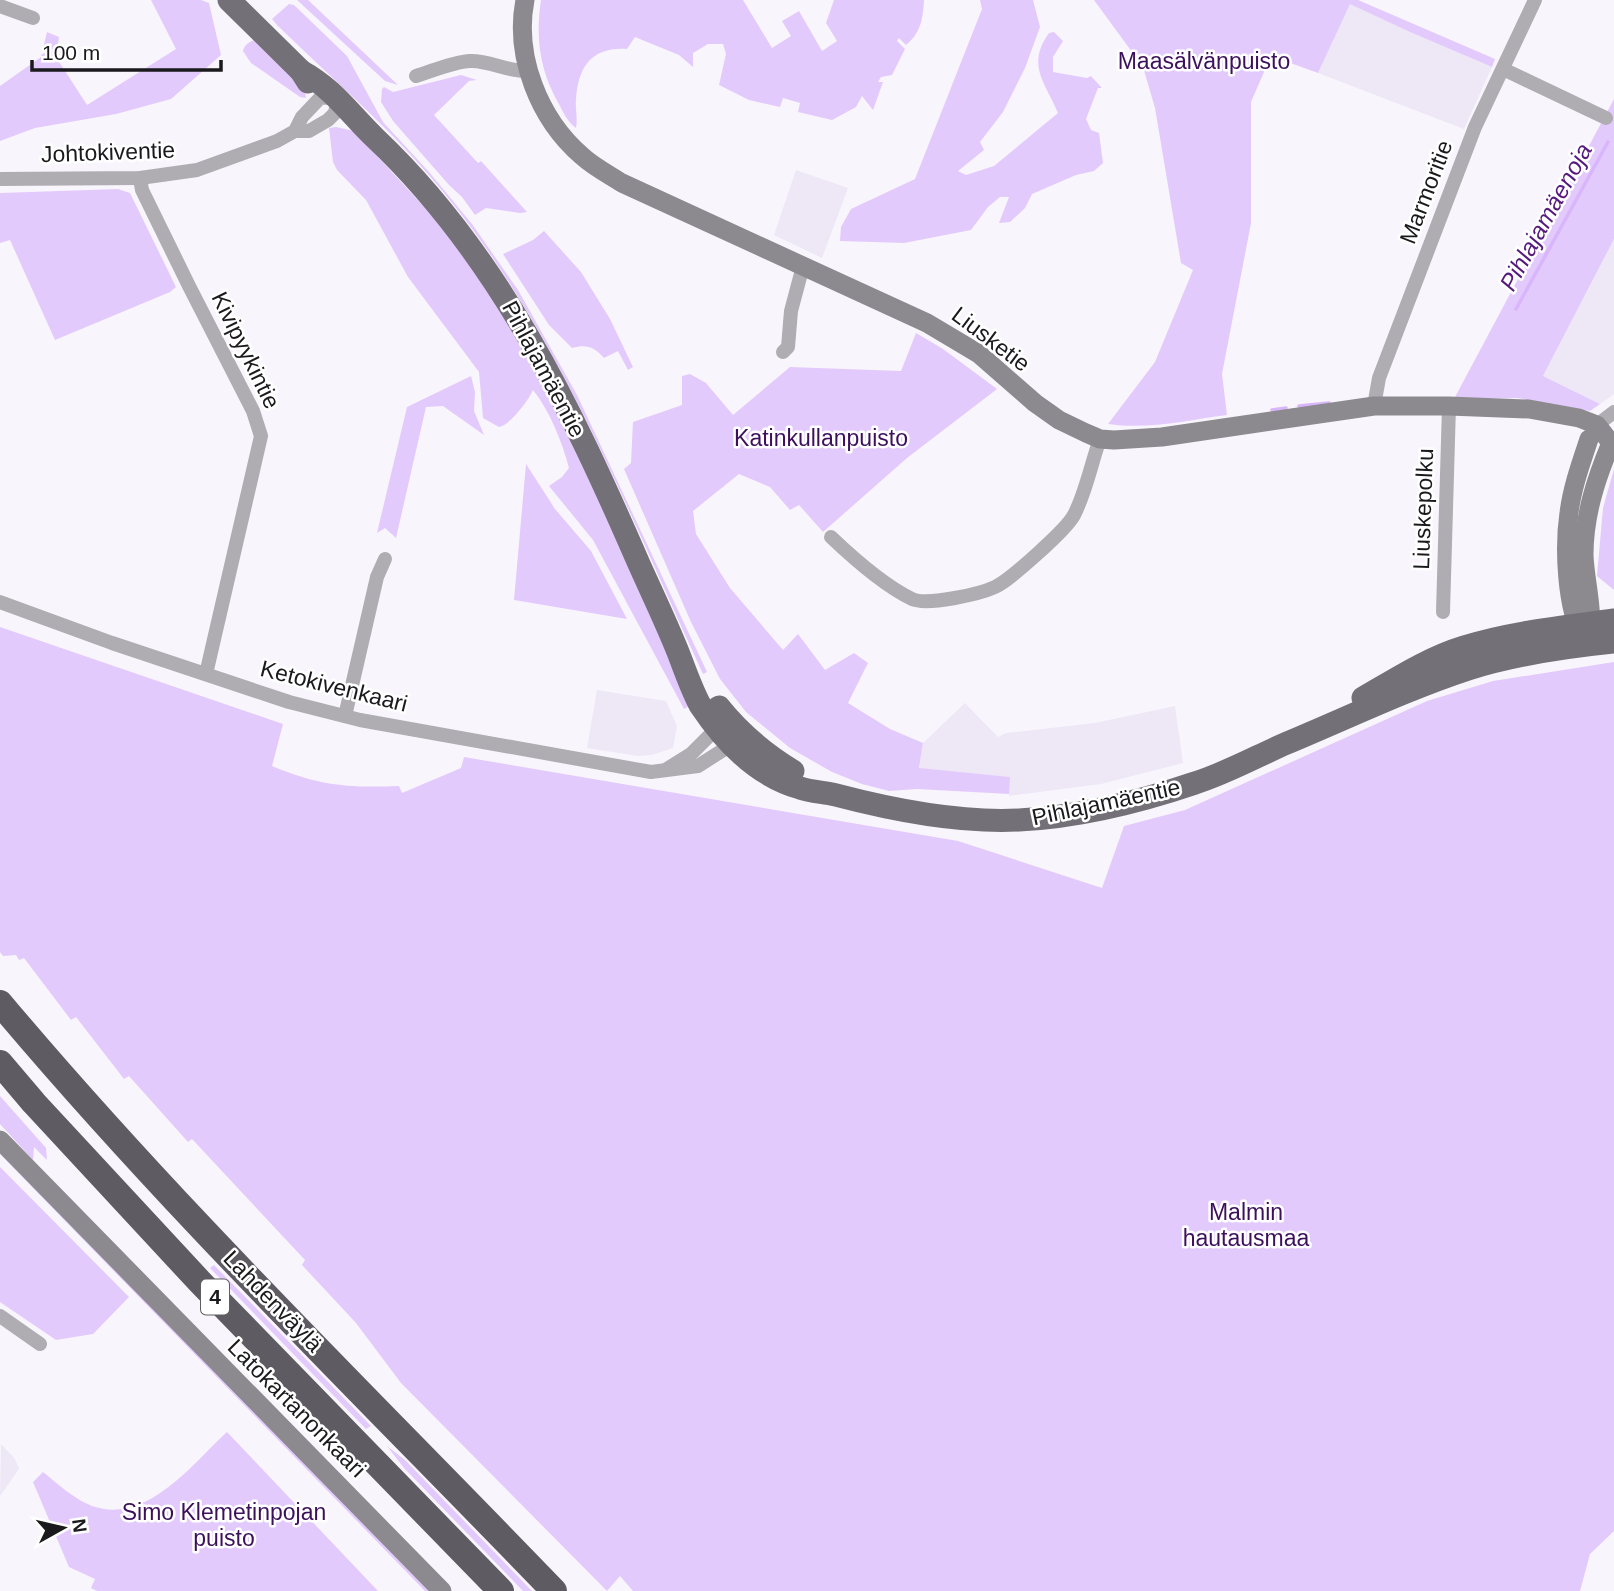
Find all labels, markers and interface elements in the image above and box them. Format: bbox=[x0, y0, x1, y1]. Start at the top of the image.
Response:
scale bar bbox=[32, 28, 220, 72]
text: 100 m bbox=[42, 41, 100, 64]
park label: Maasälvänpuisto bbox=[1118, 48, 1290, 74]
street label: Johtokiventie bbox=[40, 137, 176, 167]
street label: Marmoritie bbox=[1394, 137, 1458, 247]
water label: Pihlajamäenoja bbox=[1494, 138, 1597, 295]
street label: Kivipyykintie bbox=[207, 287, 285, 413]
street label: Pihlajamäentie bbox=[497, 296, 591, 442]
street label: Liusketie bbox=[947, 301, 1035, 377]
park label: Katinkullanpuisto bbox=[734, 425, 908, 451]
street label: Liuskepolku bbox=[1408, 448, 1438, 570]
street label: Ketokivenkaari bbox=[258, 655, 410, 717]
street label: Pihlajamäentie bbox=[1030, 774, 1182, 830]
park label: Malmin hautausmaa bbox=[1183, 1199, 1310, 1251]
street label: Lahdenväylä bbox=[218, 1245, 328, 1357]
road number: 4 bbox=[201, 1280, 229, 1314]
street label: Latokartanonkaari bbox=[223, 1334, 371, 1482]
north arrow bbox=[28, 1493, 98, 1563]
park label: Simo Klemetinpojan puisto bbox=[122, 1499, 326, 1551]
text: N bbox=[68, 1517, 91, 1534]

